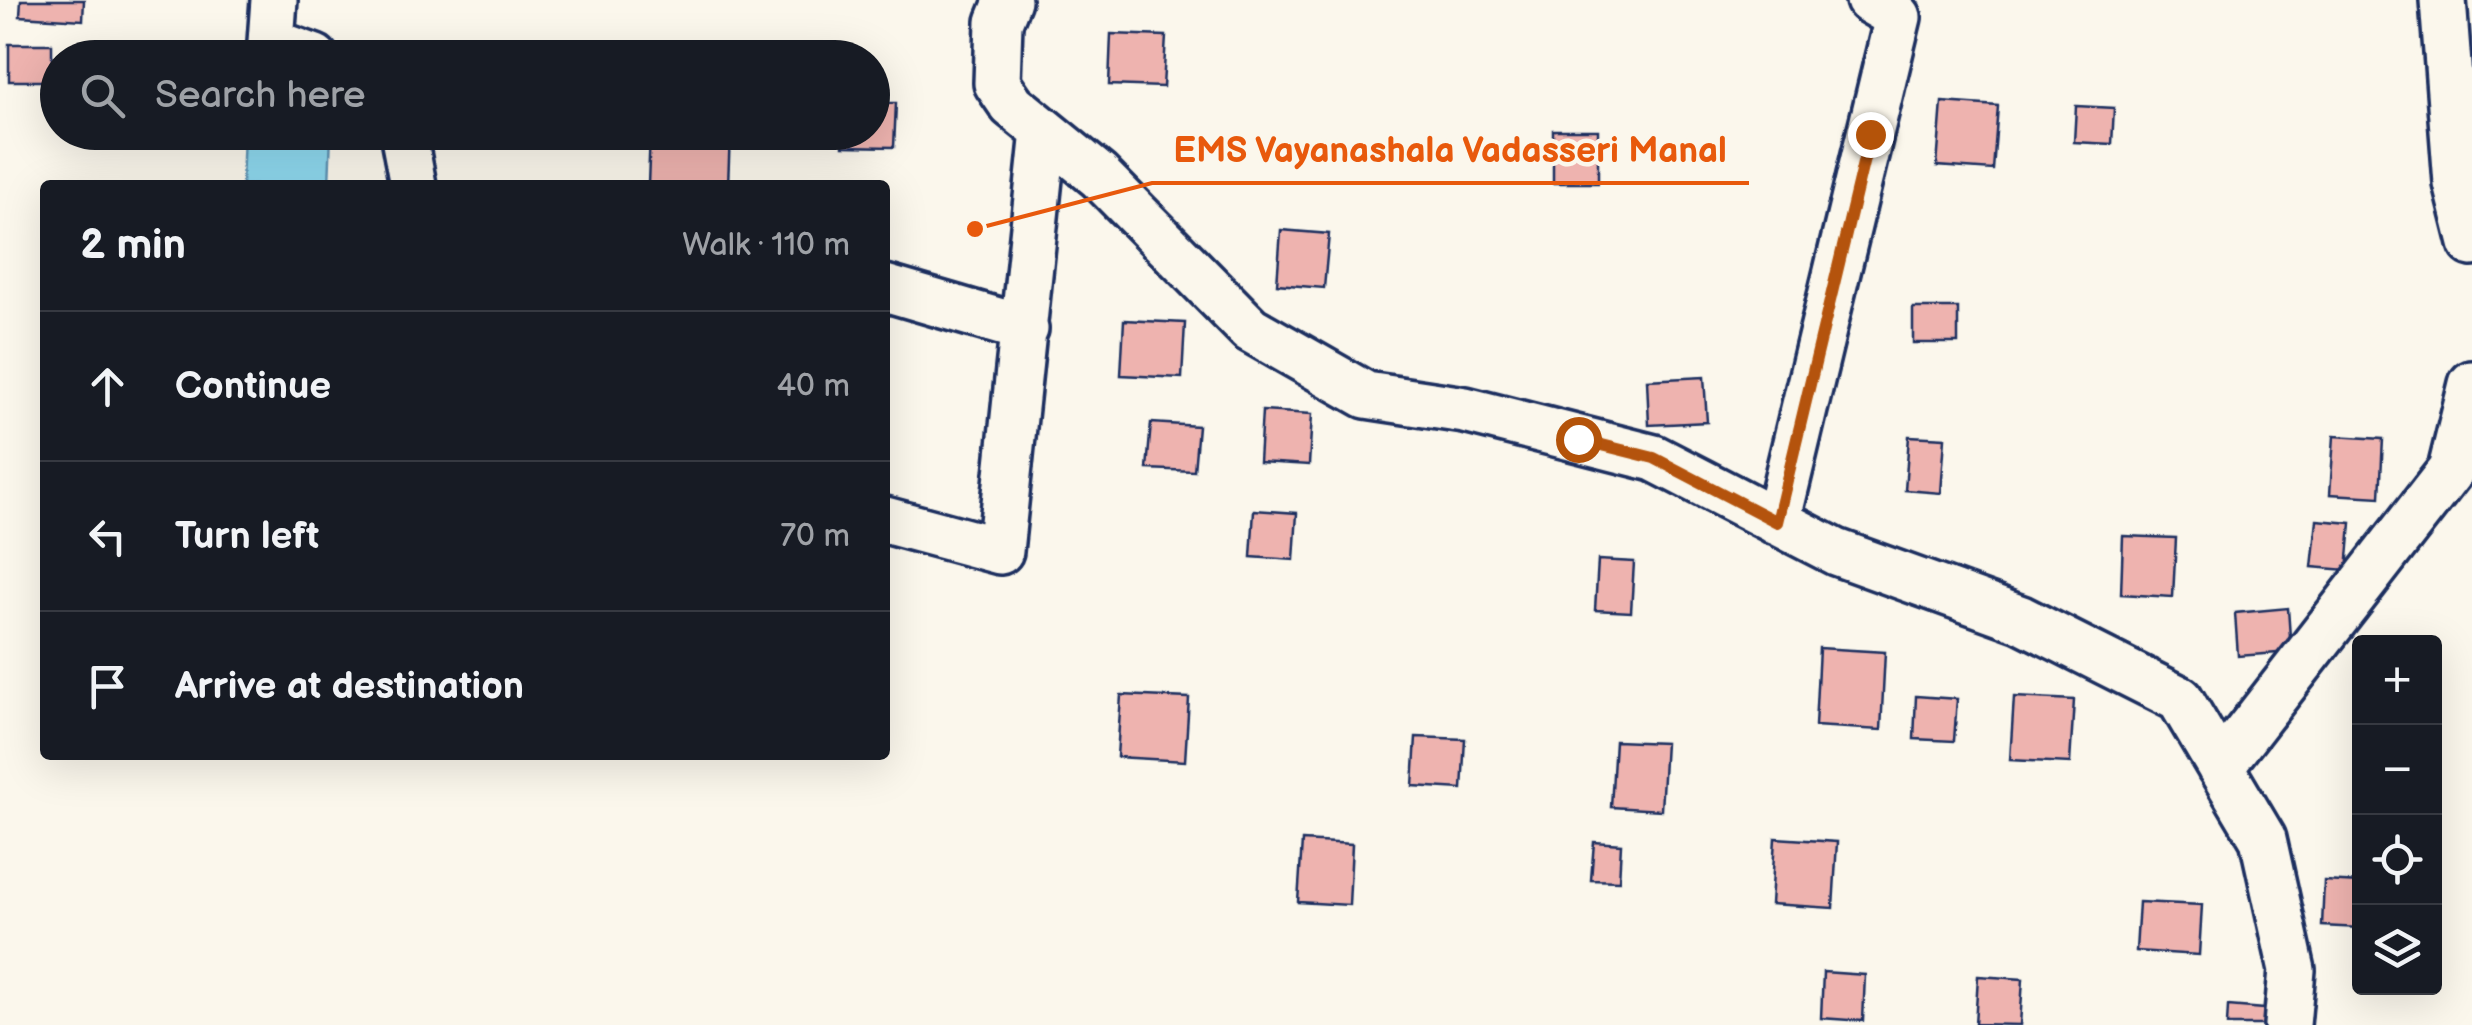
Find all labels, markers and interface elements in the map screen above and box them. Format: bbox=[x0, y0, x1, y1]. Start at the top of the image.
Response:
search box bbox=[40, 40, 890, 150]
icon: search bbox=[75, 68, 130, 123]
text: Search here bbox=[155, 73, 366, 118]
route end bbox=[1848, 112, 1894, 158]
callout: EMS Vayanashala Vadasseri Manal bbox=[1152, 118, 1749, 183]
text: EMS Vayanashala Vadasseri Manal bbox=[1173, 130, 1727, 173]
text: 2 min bbox=[80, 220, 186, 271]
text: Walk · 110 m bbox=[682, 226, 850, 265]
icon: ahead bbox=[80, 359, 135, 414]
text: Continue bbox=[175, 364, 331, 409]
text: 40 m bbox=[777, 367, 850, 406]
route start bbox=[1556, 417, 1602, 463]
icon: left bbox=[80, 509, 135, 564]
text: Turn left bbox=[175, 514, 319, 559]
text: 70 m bbox=[780, 517, 850, 556]
map controls bbox=[2352, 635, 2442, 995]
button: + bbox=[2352, 635, 2442, 725]
icon: arrive bbox=[80, 659, 135, 714]
text: Arrive at destination bbox=[175, 664, 524, 709]
button: − bbox=[2352, 725, 2442, 815]
button: locate bbox=[2352, 815, 2442, 905]
button: layers bbox=[2352, 905, 2442, 995]

